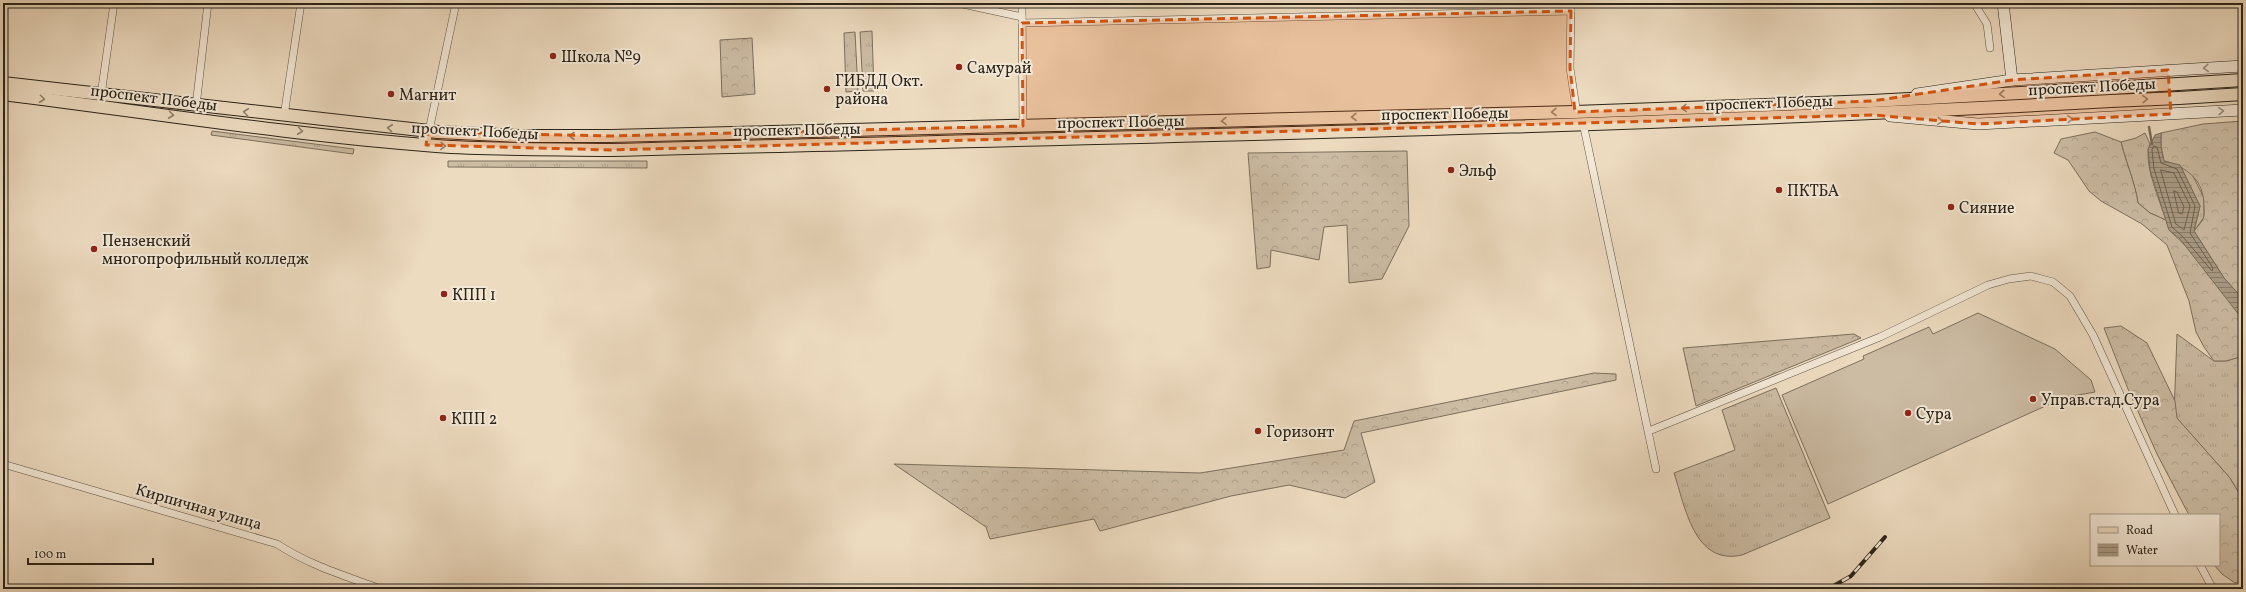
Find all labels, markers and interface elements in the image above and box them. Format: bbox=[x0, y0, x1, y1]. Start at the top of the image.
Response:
place label: Школа №9 bbox=[561, 47, 641, 69]
marker: Школа №9 bbox=[548, 51, 558, 61]
place label: Самурай bbox=[967, 58, 1032, 80]
marker: Самурай bbox=[954, 62, 964, 72]
one-way arrow bbox=[2203, 64, 2209, 73]
place label: ГИБДД Окт. района bbox=[835, 71, 923, 111]
street label: проспект Победы bbox=[2028, 74, 2156, 102]
street label: проспект Победы bbox=[89, 80, 218, 118]
marker: ГИБДД Окт. района bbox=[822, 84, 832, 94]
place label: Магнит bbox=[399, 85, 456, 107]
marker: Магнит bbox=[386, 89, 396, 99]
one-way arrow bbox=[1999, 89, 2005, 98]
street label: проспект Победы bbox=[1705, 91, 1833, 117]
one-way arrow bbox=[39, 94, 45, 103]
one-way arrow bbox=[2142, 95, 2148, 104]
street label: проспект Победы bbox=[1381, 103, 1509, 127]
one-way arrow bbox=[1681, 104, 1687, 112]
one-way arrow bbox=[2218, 106, 2224, 115]
one-way arrow bbox=[243, 108, 249, 117]
one-way arrow bbox=[1551, 108, 1557, 116]
one-way arrow bbox=[168, 110, 174, 119]
street label: проспект Победы bbox=[1057, 111, 1185, 135]
one-way arrow bbox=[1351, 113, 1357, 122]
one-way arrow bbox=[2067, 115, 2073, 124]
one-way arrow bbox=[1937, 116, 1943, 125]
one-way arrow bbox=[1221, 117, 1227, 125]
street label: проспект Победы bbox=[411, 118, 539, 146]
street label: проспект Победы bbox=[733, 119, 861, 143]
one-way arrow bbox=[386, 123, 393, 132]
one-way arrow bbox=[297, 126, 303, 135]
one-way arrow bbox=[569, 132, 575, 140]
one-way arrow bbox=[440, 142, 446, 151]
place label: Эльф bbox=[1459, 161, 1497, 183]
marker: Эльф bbox=[1446, 165, 1456, 175]
place label: ПКТБА bbox=[1787, 181, 1839, 203]
marker: ПКТБА bbox=[1774, 185, 1784, 195]
place label: Сияние bbox=[1959, 198, 2015, 220]
marker: Сияние bbox=[1946, 202, 1956, 212]
place label: Пензенский многопрофильный колледж bbox=[102, 231, 309, 271]
marker: Пензенский многопрофильный колледж bbox=[89, 244, 99, 254]
place label: КПП 1 bbox=[452, 285, 496, 307]
marker: КПП 1 bbox=[439, 289, 449, 299]
place label: Управ.стад.Сура bbox=[2041, 390, 2160, 412]
marker: Управ.стад.Сура bbox=[2028, 394, 2038, 404]
place label: Сура bbox=[1916, 404, 1952, 426]
marker: Сура bbox=[1903, 408, 1913, 418]
place label: КПП 2 bbox=[451, 409, 497, 431]
marker: КПП 2 bbox=[438, 413, 448, 423]
place label: Горизонт bbox=[1266, 422, 1334, 444]
marker: Горизонт bbox=[1253, 426, 1263, 436]
street label: Кирпичная улица bbox=[133, 479, 264, 537]
legend bbox=[2090, 514, 2220, 566]
text: Road bbox=[2126, 523, 2153, 539]
scale bar bbox=[28, 540, 153, 566]
text: Water bbox=[2126, 543, 2158, 559]
text: 100 m bbox=[34, 547, 67, 563]

